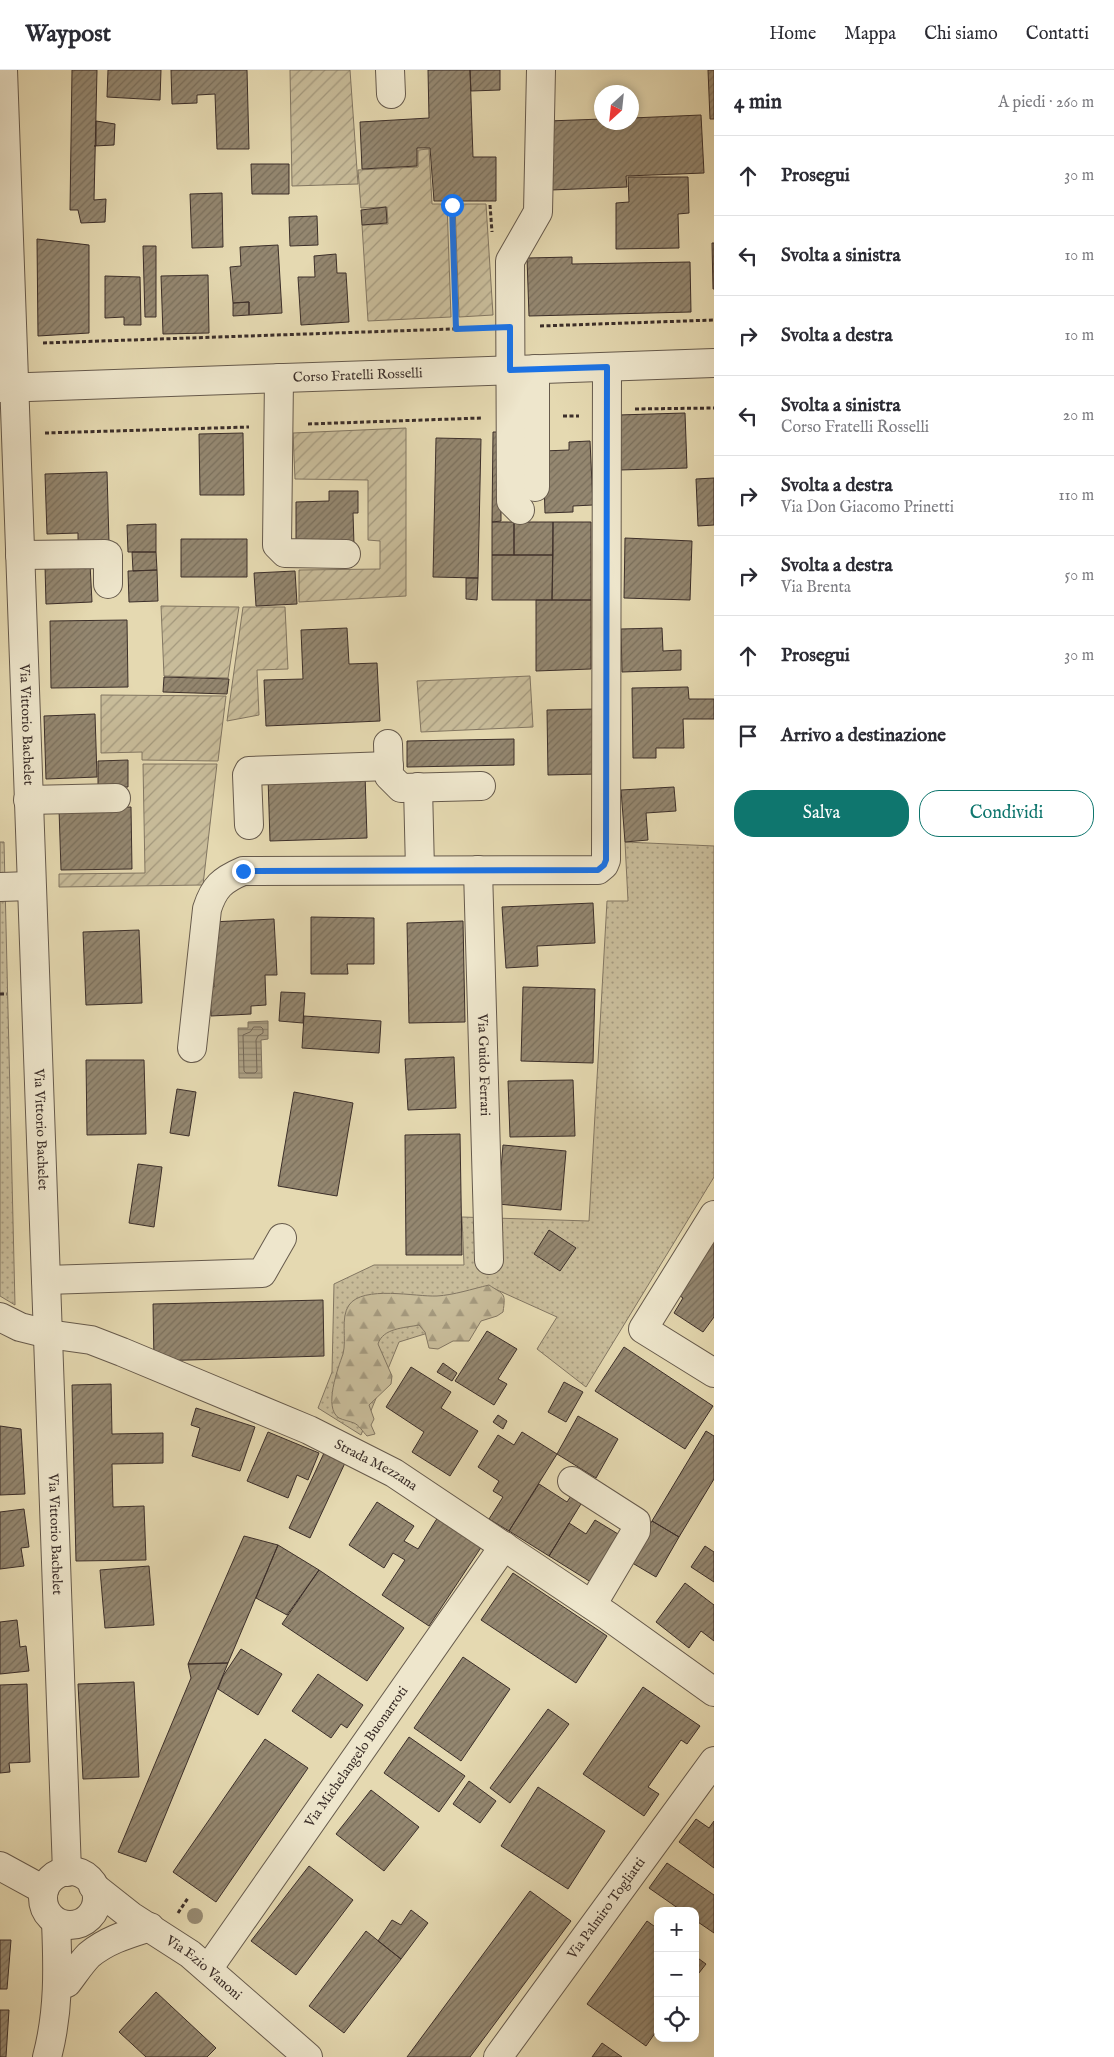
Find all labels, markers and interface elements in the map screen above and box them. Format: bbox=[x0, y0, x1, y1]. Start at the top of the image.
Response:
text: Waypost bbox=[25, 19, 111, 50]
text: Home bbox=[769, 23, 816, 46]
text: Mappa bbox=[844, 23, 896, 46]
text: Chi siamo bbox=[924, 23, 998, 46]
text: Contatti bbox=[1026, 23, 1089, 46]
north arrow bbox=[594, 85, 639, 130]
text: 4 min bbox=[734, 89, 782, 116]
text: A piedi · 260 m bbox=[998, 93, 1094, 113]
icon: ahead bbox=[734, 162, 762, 190]
text: Prosegui bbox=[781, 164, 850, 188]
text: 30 m bbox=[1064, 166, 1094, 186]
route start bbox=[441, 194, 464, 217]
icon: left bbox=[734, 242, 762, 270]
text: Svolta a sinistra bbox=[781, 244, 901, 268]
text: 10 m bbox=[1064, 246, 1094, 266]
icon: right bbox=[734, 322, 762, 350]
text: Svolta a destra bbox=[781, 324, 893, 348]
text: 10 m bbox=[1064, 326, 1094, 346]
street label: Corso Fratelli Rosselli bbox=[293, 364, 423, 387]
text: Svolta a sinistra bbox=[781, 394, 901, 418]
icon: left bbox=[734, 402, 762, 430]
text: 20 m bbox=[1063, 406, 1094, 426]
text: Corso Fratelli Rosselli bbox=[781, 418, 929, 438]
text: Svolta a destra bbox=[781, 474, 893, 498]
icon: right bbox=[734, 482, 762, 510]
text: 110 m bbox=[1058, 486, 1094, 506]
text: Via Don Giacomo Prinetti bbox=[781, 498, 954, 518]
text: Svolta a destra bbox=[781, 554, 893, 578]
icon: right bbox=[734, 562, 762, 590]
text: 50 m bbox=[1065, 566, 1094, 586]
text: Via Brenta bbox=[781, 578, 851, 598]
icon: ahead bbox=[734, 642, 762, 670]
text: Prosegui bbox=[781, 644, 850, 668]
text: 30 m bbox=[1064, 646, 1094, 666]
street label: Via Vittorio Bachelet bbox=[15, 662, 37, 786]
icon: arrive bbox=[734, 722, 762, 750]
text: Arrivo a destinazione bbox=[781, 724, 946, 748]
button: Salva bbox=[734, 790, 909, 837]
button: Condividi bbox=[919, 790, 1094, 837]
route end bbox=[232, 860, 255, 883]
street label: Via Guido Ferrari bbox=[473, 1012, 494, 1117]
street label: Via Vittorio Bachelet bbox=[29, 1067, 52, 1191]
street label: Strada Mezzana bbox=[331, 1435, 422, 1496]
street label: Via Vittorio Bachelet bbox=[44, 1472, 66, 1595]
street label: Via Michelangelo Buonarroti bbox=[300, 1682, 412, 1832]
street label: Via Palmiro Togliatti bbox=[563, 1854, 650, 1964]
map controls bbox=[654, 1907, 699, 2042]
button: + bbox=[654, 1907, 699, 1952]
street label: Via Ezio Vanoni bbox=[161, 1931, 246, 2004]
button: − bbox=[654, 1952, 699, 1997]
button: locate bbox=[654, 1997, 699, 2042]

